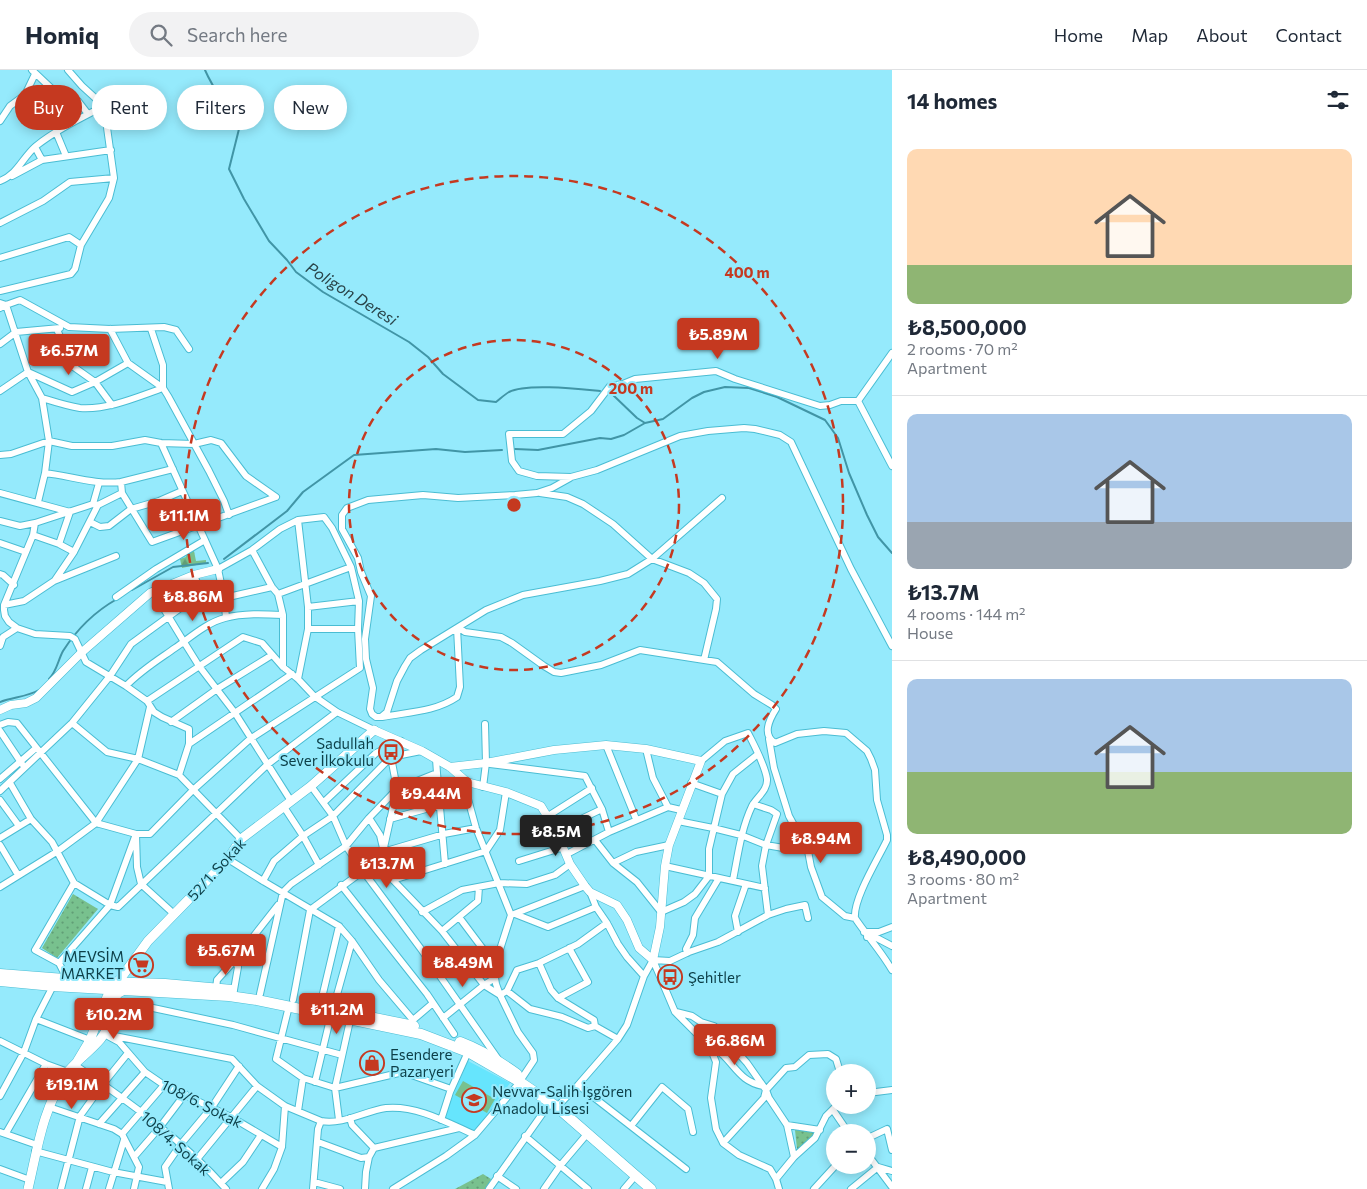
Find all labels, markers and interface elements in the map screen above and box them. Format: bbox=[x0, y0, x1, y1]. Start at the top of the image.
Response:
search box bbox=[129, 12, 479, 57]
text: Homiq bbox=[25, 20, 99, 49]
icon: search bbox=[147, 21, 175, 49]
text: Search here bbox=[187, 23, 288, 46]
text: Home bbox=[1054, 24, 1103, 46]
text: Map bbox=[1131, 24, 1168, 46]
text: About bbox=[1196, 24, 1248, 46]
text: Contact bbox=[1276, 24, 1342, 46]
chip: Buy bbox=[15, 85, 82, 130]
chip: Rent bbox=[92, 85, 167, 130]
chip: Filters bbox=[177, 85, 264, 130]
chip: New bbox=[274, 85, 347, 130]
icon: filters bbox=[1324, 86, 1352, 114]
text: 14 homes bbox=[907, 88, 997, 113]
icon: home bbox=[1085, 181, 1175, 271]
water label: Poligon Deresi bbox=[303, 257, 402, 329]
text: 400 m bbox=[724, 263, 770, 281]
text: ₺8,500,000 bbox=[907, 314, 1027, 339]
pin: ₺5.89M bbox=[677, 318, 759, 360]
text: ₺5.89M bbox=[688, 324, 748, 343]
pin: ₺6.57M bbox=[28, 334, 110, 376]
text: 2 rooms · 70 m² bbox=[907, 339, 1018, 358]
text: ₺6.57M bbox=[40, 340, 98, 359]
text: Apartment bbox=[907, 358, 987, 377]
text: 200 m bbox=[609, 379, 653, 397]
icon: home bbox=[1085, 447, 1175, 537]
centre of rings bbox=[505, 496, 523, 514]
pin: ₺11.1M bbox=[143, 498, 225, 541]
text: ₺11.1M bbox=[159, 505, 209, 524]
text: ₺13.7M bbox=[907, 579, 979, 604]
pin: ₺8.86M bbox=[152, 580, 234, 622]
text: ₺8.86M bbox=[163, 586, 223, 605]
text: 4 rooms · 144 m² bbox=[907, 604, 1026, 623]
text: House bbox=[907, 623, 953, 642]
icon: home bbox=[1085, 712, 1175, 802]
place label: Sadullah Sever İlkokulu bbox=[280, 734, 374, 769]
bus stop icon: Sadullah Sever İlkokulu bbox=[378, 739, 404, 765]
pin: ₺9.44M bbox=[390, 776, 472, 819]
text: ₺9.44M bbox=[401, 783, 461, 802]
pin: ₺8.5M bbox=[521, 814, 591, 857]
text: ₺8.5M bbox=[531, 821, 581, 840]
pin: ₺8.94M bbox=[780, 822, 862, 864]
text: ₺8.94M bbox=[791, 828, 851, 847]
street label: 52/1. Sokak bbox=[183, 834, 249, 904]
text: ₺8,490,000 bbox=[907, 844, 1026, 869]
pin: ₺13.7M bbox=[346, 846, 428, 889]
text: ₺13.7M bbox=[359, 853, 415, 872]
text: 3 rooms · 80 m² bbox=[907, 869, 1019, 888]
text: Apartment bbox=[907, 888, 987, 907]
pin: ₺5.67M bbox=[185, 934, 267, 976]
text: ₺5.67M bbox=[197, 940, 255, 959]
pin: ₺8.49M bbox=[422, 946, 504, 988]
place label: MEVSİM MARKET bbox=[61, 947, 124, 982]
supermarket icon: MEVSİM MARKET bbox=[128, 952, 154, 978]
text: ₺8.49M bbox=[433, 952, 493, 971]
bus stop icon: Şehitler bbox=[657, 964, 683, 990]
place label: Şehitler bbox=[688, 968, 741, 986]
pin: ₺11.2M bbox=[296, 992, 378, 1035]
pin: ₺10.2M bbox=[73, 998, 155, 1040]
text: ₺11.2M bbox=[310, 999, 364, 1018]
text: ₺10.2M bbox=[85, 1004, 143, 1023]
pin: ₺6.86M bbox=[694, 1024, 776, 1066]
text: ₺6.86M bbox=[705, 1030, 765, 1049]
place label: Esendere Pazaryeri bbox=[390, 1045, 454, 1080]
shop icon: Esendere Pazaryeri bbox=[359, 1050, 385, 1076]
map controls bbox=[826, 1064, 876, 1174]
button: + bbox=[826, 1064, 876, 1114]
pin: ₺19.1M bbox=[31, 1068, 113, 1110]
text: ₺19.1M bbox=[45, 1074, 99, 1093]
street label: 108/6. Sokak bbox=[159, 1075, 245, 1131]
place label: Nevvar-Salih İşgören Anadolu Lisesi bbox=[492, 1082, 632, 1117]
school or university icon: Nevvar-Salih İşgören Anadolu Lisesi bbox=[461, 1087, 487, 1113]
street label: 108/4. Sokak bbox=[137, 1107, 215, 1179]
button: − bbox=[826, 1124, 876, 1174]

